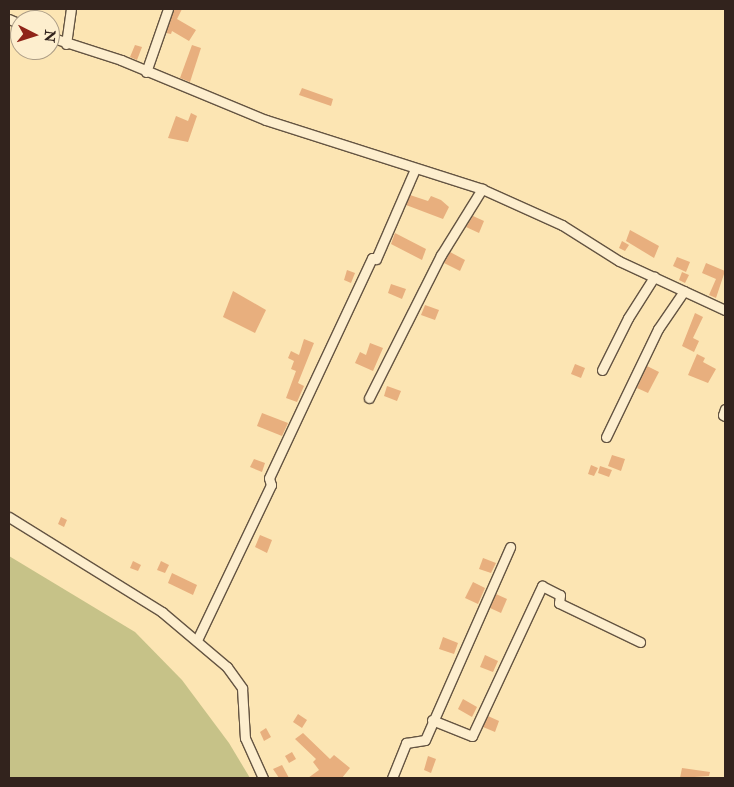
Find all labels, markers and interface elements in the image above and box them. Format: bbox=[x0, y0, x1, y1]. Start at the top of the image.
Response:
north arrow bbox=[10, 10, 60, 60]
text: N bbox=[40, 29, 58, 43]

